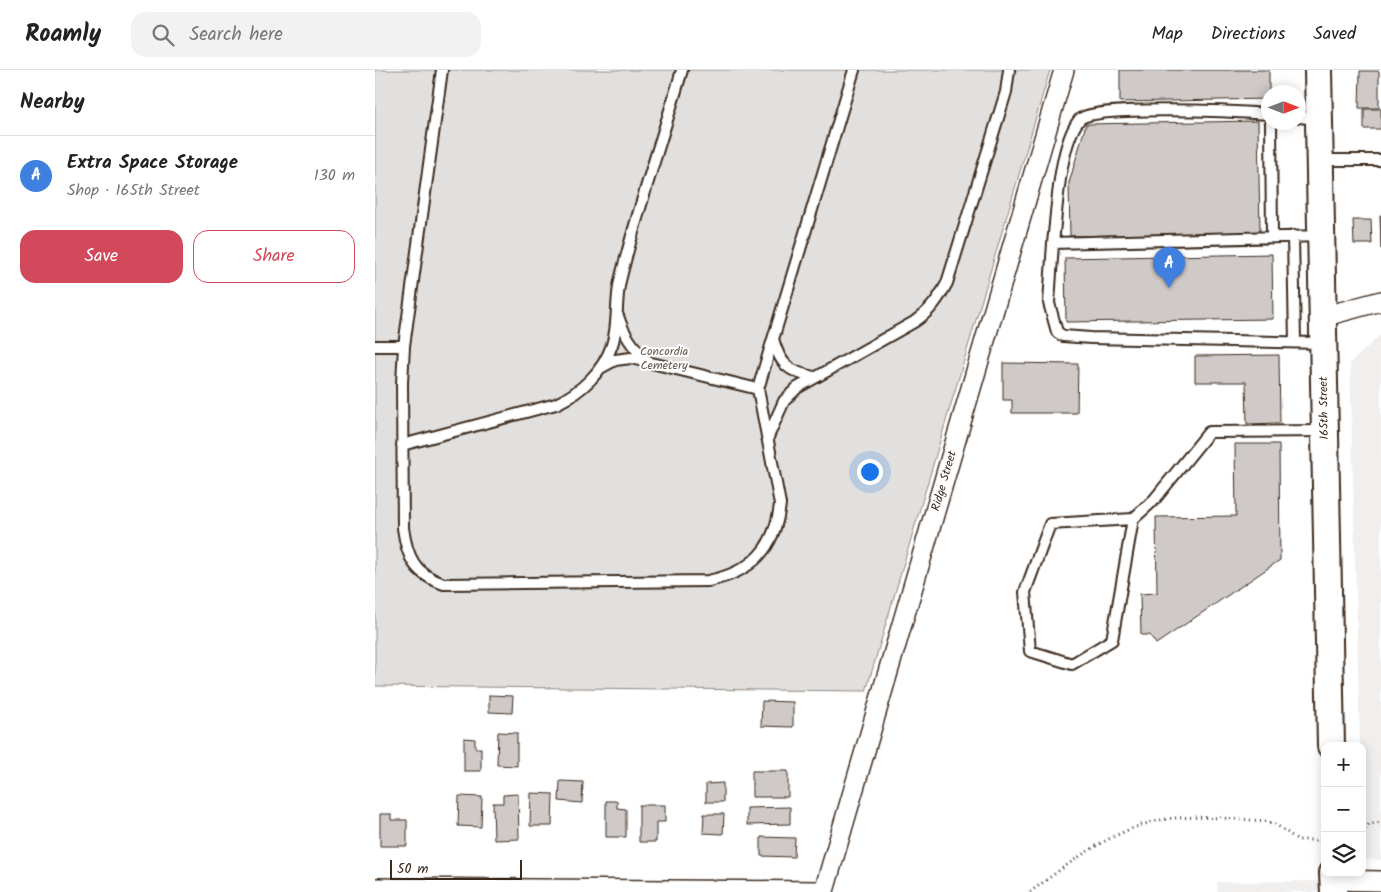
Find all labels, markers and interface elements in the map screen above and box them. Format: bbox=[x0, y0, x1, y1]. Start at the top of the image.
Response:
search box bbox=[131, 12, 481, 57]
text: Roamly bbox=[25, 15, 101, 54]
text: Search here bbox=[189, 20, 283, 50]
text: Map bbox=[1151, 20, 1183, 49]
text: Directions bbox=[1211, 20, 1285, 49]
text: Saved bbox=[1313, 20, 1356, 49]
icon: search bbox=[149, 21, 177, 49]
north arrow bbox=[1261, 85, 1306, 130]
text: Nearby bbox=[20, 86, 85, 119]
text: Extra Space Storage bbox=[67, 148, 238, 178]
text: A bbox=[31, 163, 41, 188]
text: 130 m bbox=[314, 163, 355, 188]
text: Shop · 165th Street bbox=[67, 178, 200, 203]
button: Save bbox=[20, 230, 183, 283]
button: Share bbox=[193, 230, 355, 283]
pin: A bbox=[1153, 247, 1185, 288]
park label: Concordia Cemetery bbox=[640, 342, 688, 375]
street label: 165th Street bbox=[1314, 376, 1334, 440]
street label: Ridge Street bbox=[926, 448, 962, 514]
your location bbox=[857, 459, 883, 485]
map controls bbox=[1321, 742, 1366, 877]
button: + bbox=[1321, 742, 1366, 787]
button: − bbox=[1321, 787, 1366, 832]
button: layers bbox=[1321, 832, 1366, 877]
scale bar bbox=[390, 857, 523, 880]
text: 50 m bbox=[397, 858, 428, 880]

